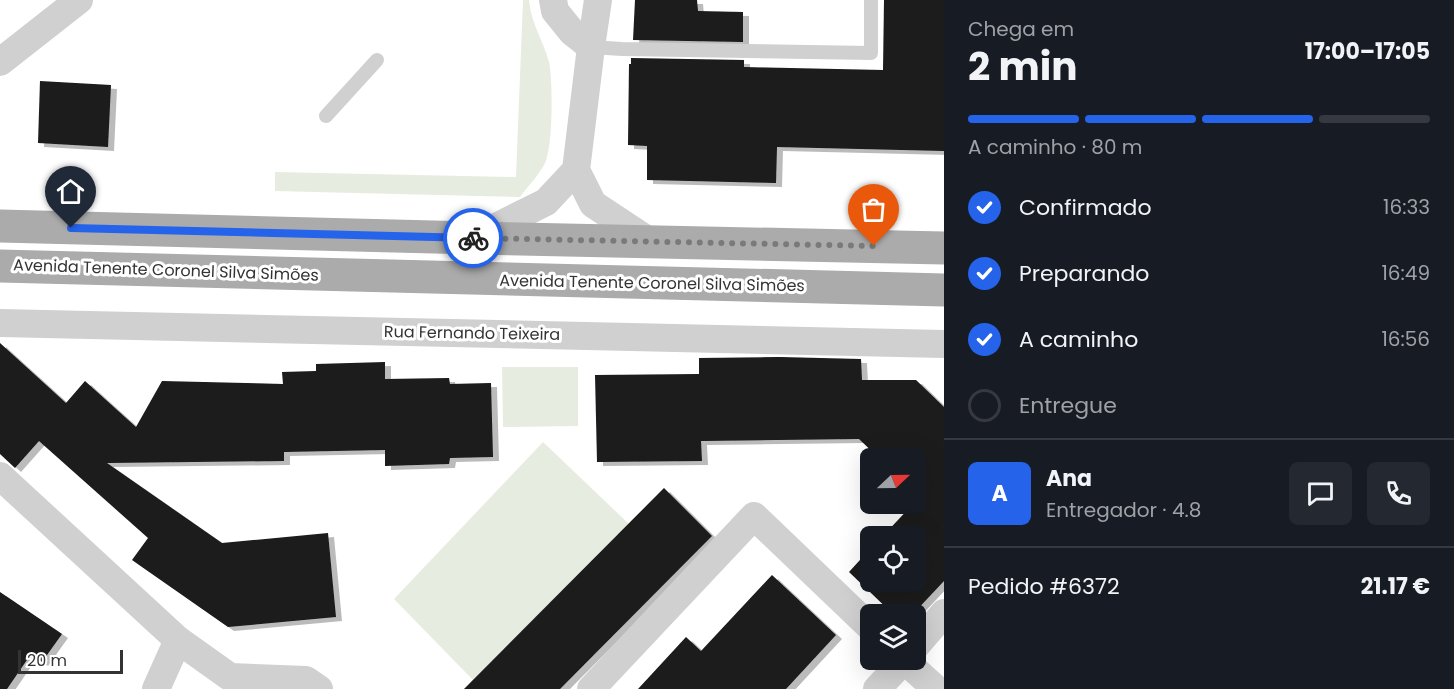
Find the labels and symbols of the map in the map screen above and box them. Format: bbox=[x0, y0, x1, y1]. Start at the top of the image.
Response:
pin bbox=[45, 166, 96, 228]
pin bbox=[848, 184, 899, 246]
courier bbox=[443, 208, 503, 268]
street label: Avenida Tenente Coronel Silva Simões bbox=[13, 253, 319, 287]
street label: Avenida Tenente Coronel Silva Simões bbox=[499, 269, 805, 297]
street label: Rua Fernando Teixeira bbox=[384, 320, 560, 346]
north arrow bbox=[860, 448, 926, 514]
scale bar bbox=[18, 647, 123, 674]

